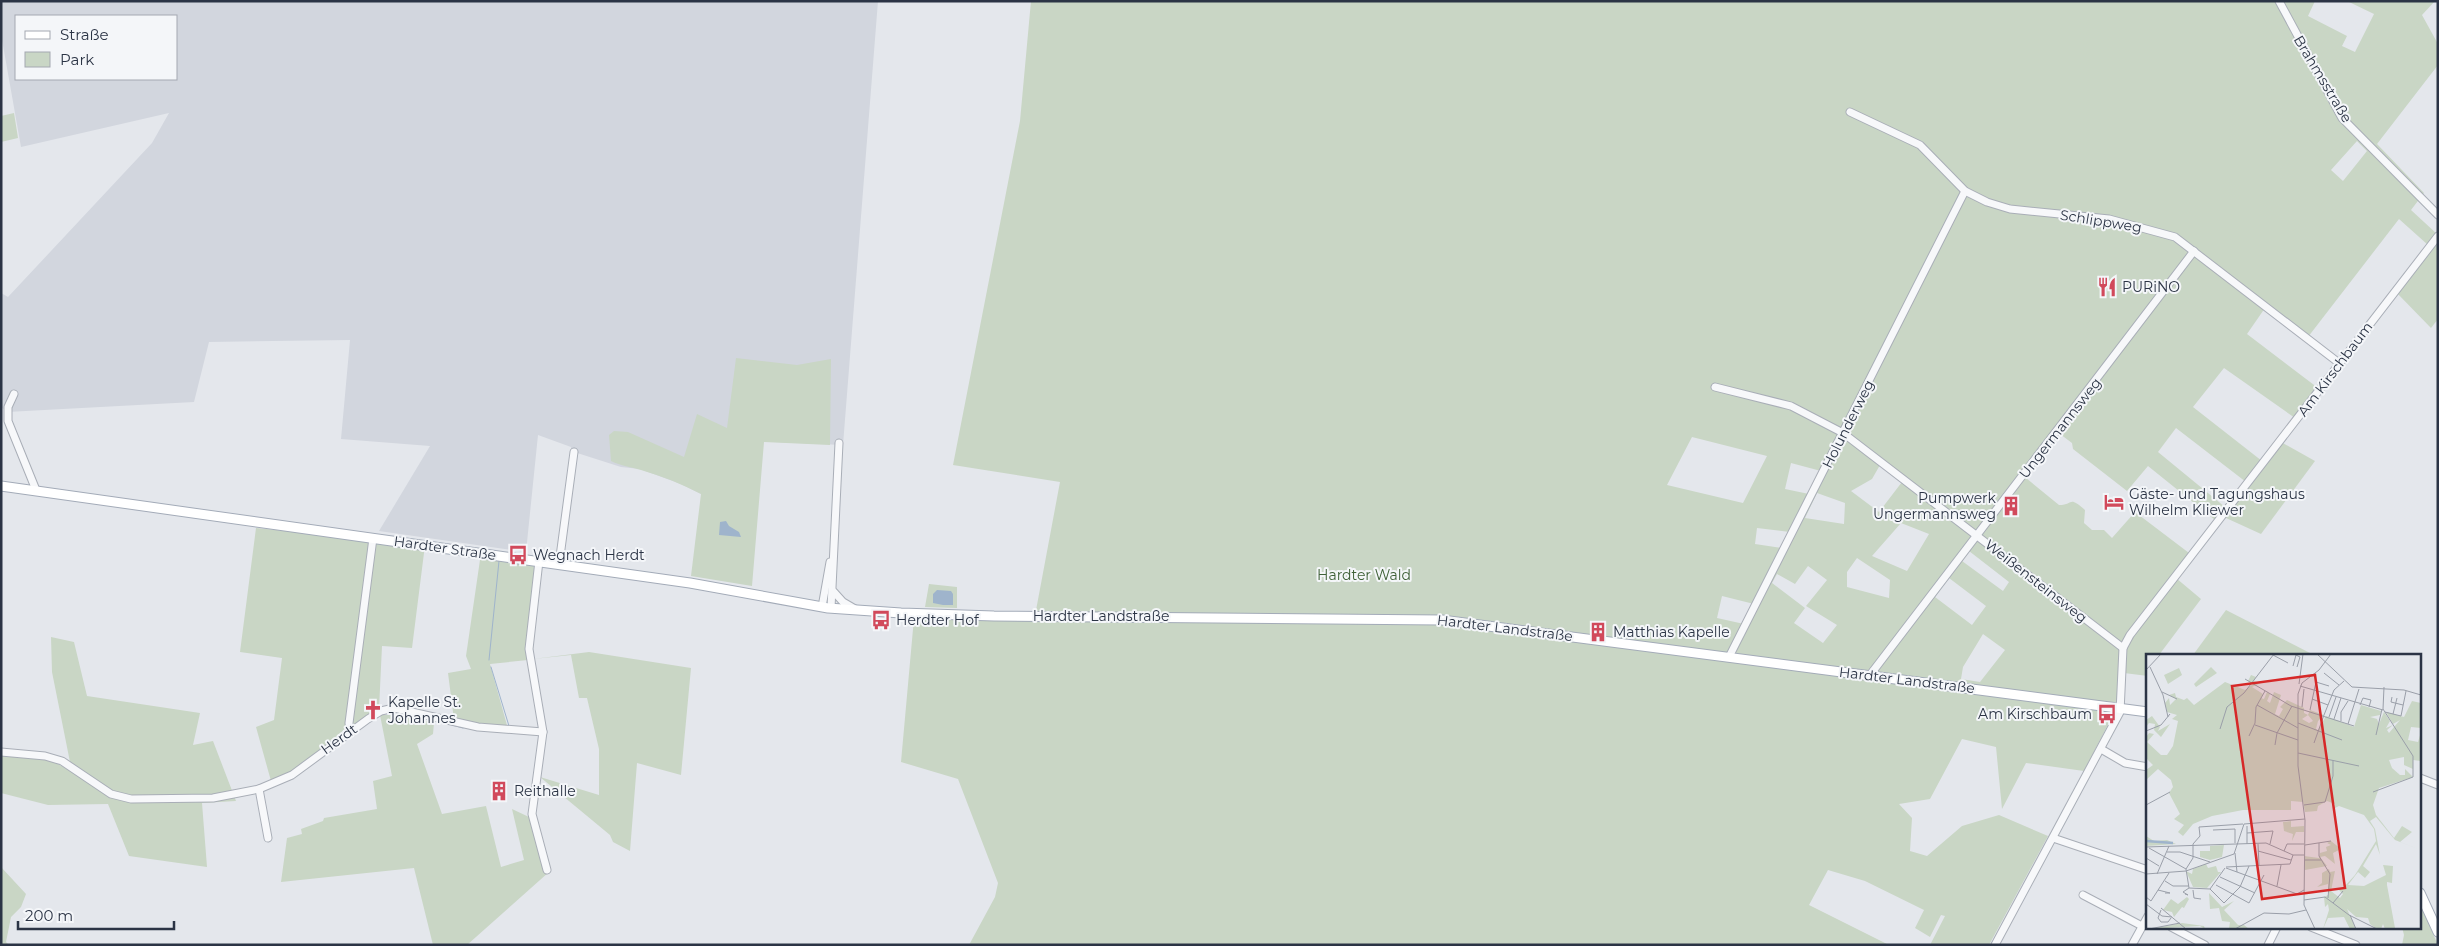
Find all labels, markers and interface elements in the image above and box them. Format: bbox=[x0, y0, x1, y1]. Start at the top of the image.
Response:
legend bbox=[15, 15, 178, 80]
text: Straße bbox=[60, 25, 109, 44]
street label: Brahmsstraße bbox=[2290, 32, 2356, 126]
text: Park bbox=[60, 50, 94, 69]
street label: Schlippweg bbox=[2059, 206, 2143, 236]
restaurant icon: PURiNO bbox=[2096, 276, 2118, 298]
place label: PURiNO bbox=[2122, 278, 2180, 296]
street label: Am Kirschbaum bbox=[2294, 318, 2376, 420]
street label: Ungermannsweg bbox=[2015, 374, 2105, 482]
street label: Holunderweg bbox=[1818, 377, 1878, 471]
place label: Gäste- und Tagungshaus Wilhelm Kliewer bbox=[2129, 485, 2305, 519]
place label: Pumpwerk Ungermannsweg bbox=[1873, 489, 1997, 523]
hotel icon: Gäste- und Tagungshaus Wilhelm Kliewer bbox=[2103, 491, 2125, 513]
building icon: Pumpwerk Ungermannsweg bbox=[2000, 495, 2022, 517]
street label: Hardter Straße bbox=[393, 532, 497, 564]
street label: Weißensteinsweg bbox=[1981, 535, 2091, 627]
bus stop icon: Wegnach Herdt bbox=[507, 544, 529, 566]
place label: Wegnach Herdt bbox=[533, 546, 645, 564]
park label: Hardter Wald bbox=[1317, 566, 1411, 584]
street label: Hardter Landstraße bbox=[1033, 607, 1169, 625]
bus stop icon: Herdter Hof bbox=[870, 609, 892, 631]
place label: Herdter Hof bbox=[896, 611, 980, 629]
street label: Hardter Landstraße bbox=[1436, 611, 1574, 645]
building icon: Matthias Kapelle bbox=[1587, 621, 1609, 643]
place label: Matthias Kapelle bbox=[1613, 623, 1730, 641]
inset map bbox=[2146, 654, 2422, 928]
street label: Hardter Landstraße bbox=[1838, 663, 1976, 697]
place label: Kapelle St. Johannes bbox=[387, 693, 461, 727]
church icon: Kapelle St. Johannes bbox=[362, 699, 384, 721]
bus stop icon: Am Kirschbaum bbox=[2096, 703, 2118, 725]
place label: Am Kirschbaum bbox=[1978, 705, 2092, 723]
street label: Herdt bbox=[317, 720, 361, 758]
building icon: Reithalle bbox=[488, 780, 510, 802]
place label: Reithalle bbox=[514, 782, 576, 800]
scale bar bbox=[18, 898, 174, 930]
text: 200 m bbox=[25, 906, 73, 925]

